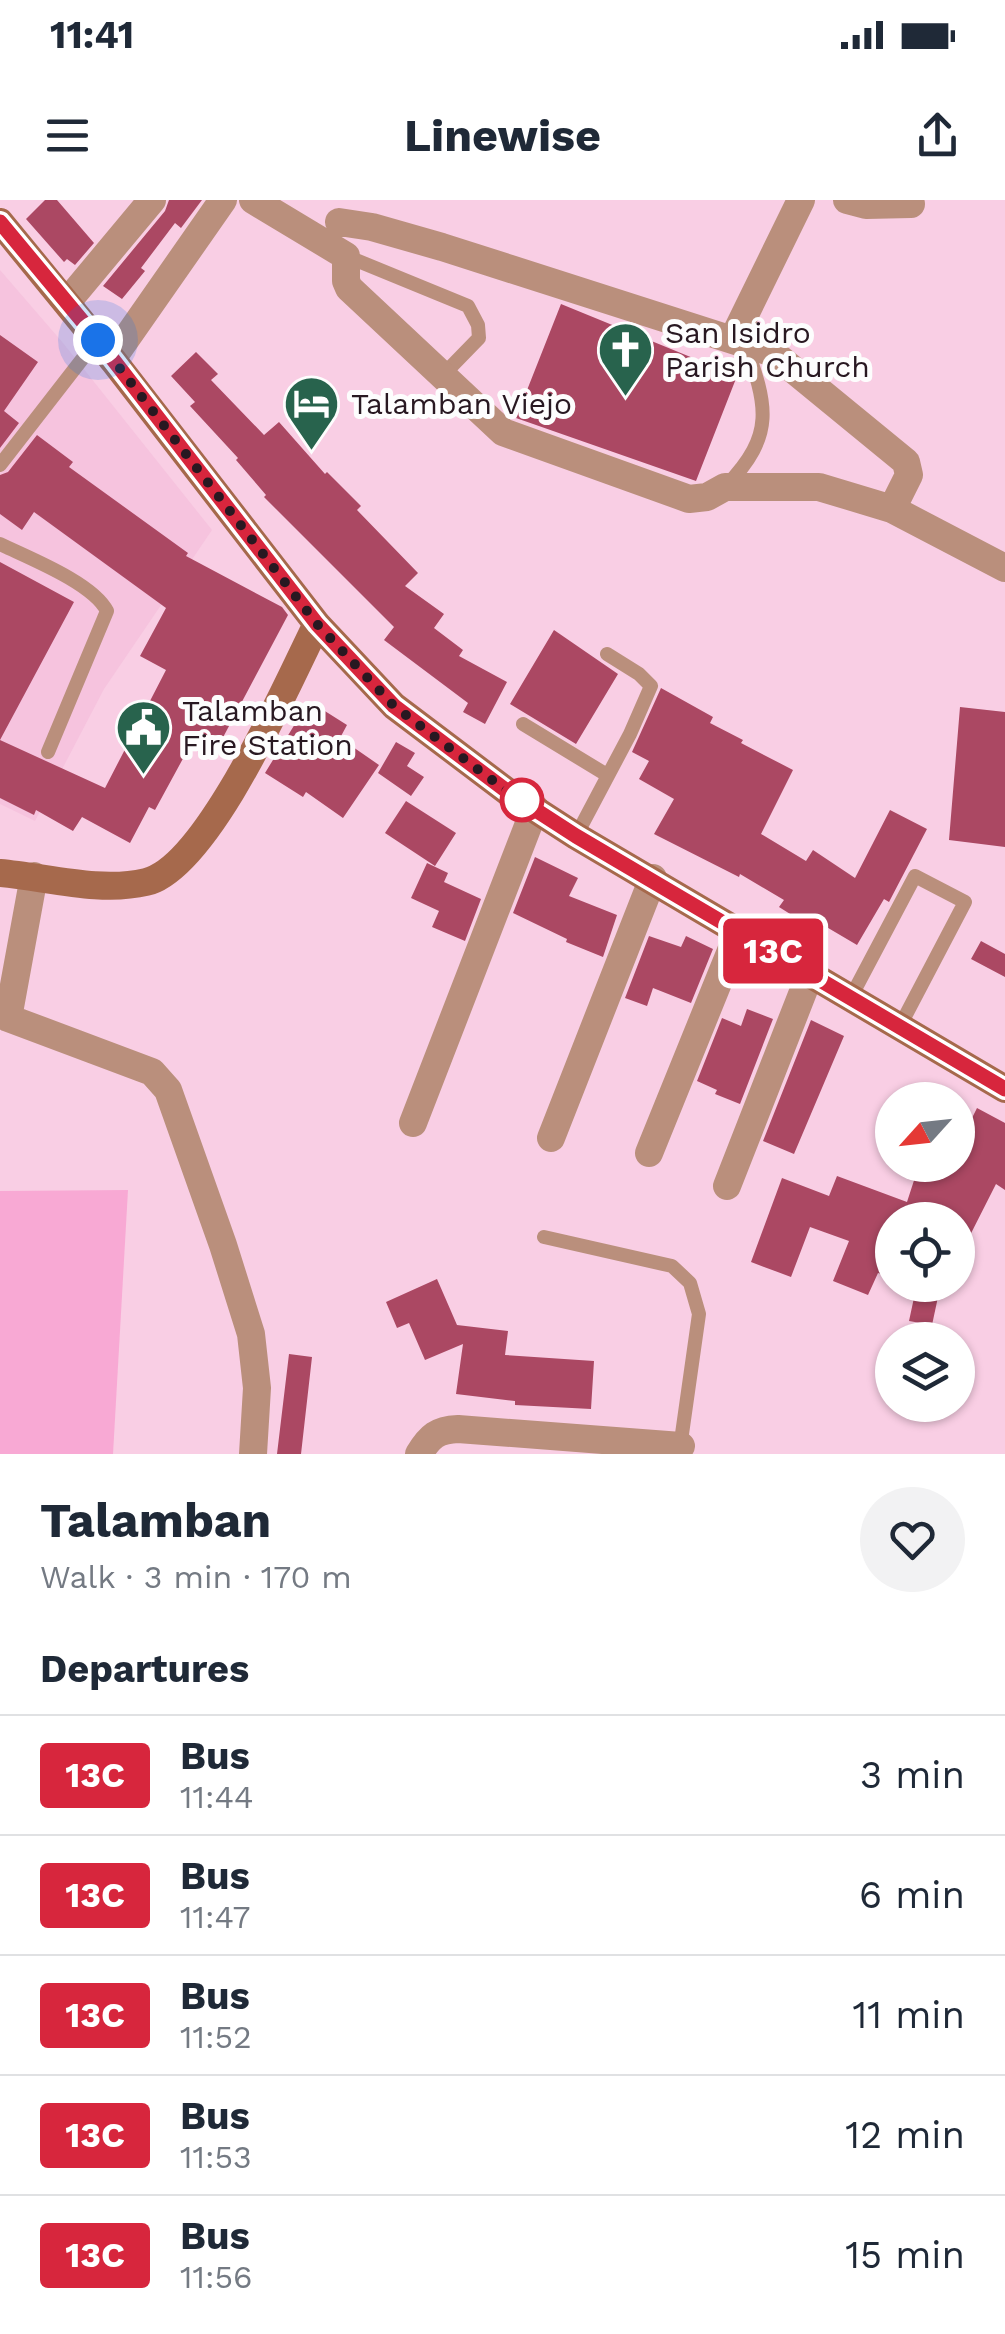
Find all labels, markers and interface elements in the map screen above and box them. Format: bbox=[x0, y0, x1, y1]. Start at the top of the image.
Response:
text: 11:41 bbox=[50, 13, 134, 57]
icon: menu bbox=[40, 108, 95, 163]
icon: share bbox=[910, 108, 965, 163]
text: Linewise bbox=[404, 109, 601, 162]
your location bbox=[73, 315, 123, 365]
place label: San Isidro Parish Church bbox=[665, 315, 870, 384]
church icon: San Isidro Parish Church bbox=[596, 319, 656, 398]
hotel icon: Talamban Viejo bbox=[282, 373, 342, 452]
place label: Talamban Viejo bbox=[351, 386, 572, 421]
place label: Talamban Fire Station bbox=[182, 693, 353, 762]
public building icon: Talamban Fire Station bbox=[113, 697, 173, 776]
unlabelled marker bbox=[501, 779, 543, 821]
line badge: 13C bbox=[716, 918, 830, 984]
text: 13C bbox=[743, 930, 803, 972]
north arrow bbox=[875, 1082, 975, 1182]
map controls bbox=[875, 1082, 975, 1422]
button: locate bbox=[875, 1202, 975, 1302]
button: layers bbox=[875, 1322, 975, 1422]
button: heart bbox=[860, 1487, 965, 1592]
text: Talamban bbox=[40, 1492, 271, 1549]
text: Walk · 3 min · 170 m bbox=[40, 1558, 352, 1596]
text: Departures bbox=[40, 1647, 249, 1691]
text: Bus bbox=[180, 1734, 250, 1778]
text: 3 min bbox=[860, 1753, 965, 1797]
text: 13C bbox=[65, 1754, 125, 1796]
text: 11:44 bbox=[180, 1778, 254, 1816]
text: Bus bbox=[180, 1854, 250, 1898]
text: 6 min bbox=[859, 1873, 965, 1917]
text: 13C bbox=[65, 1874, 125, 1916]
text: 11:47 bbox=[180, 1898, 250, 1936]
text: Bus bbox=[180, 1974, 250, 2018]
text: 11 min bbox=[853, 1993, 965, 2037]
text: 13C bbox=[65, 1994, 125, 2036]
text: 11:52 bbox=[180, 2018, 252, 2056]
text: Bus bbox=[180, 2094, 250, 2138]
text: 12 min bbox=[845, 2113, 965, 2157]
text: 13C bbox=[65, 2114, 125, 2156]
text: 11:53 bbox=[180, 2138, 252, 2176]
text: Bus bbox=[180, 2214, 250, 2258]
text: 15 min bbox=[845, 2233, 965, 2277]
text: 13C bbox=[65, 2234, 125, 2276]
text: 11:56 bbox=[180, 2258, 253, 2296]

